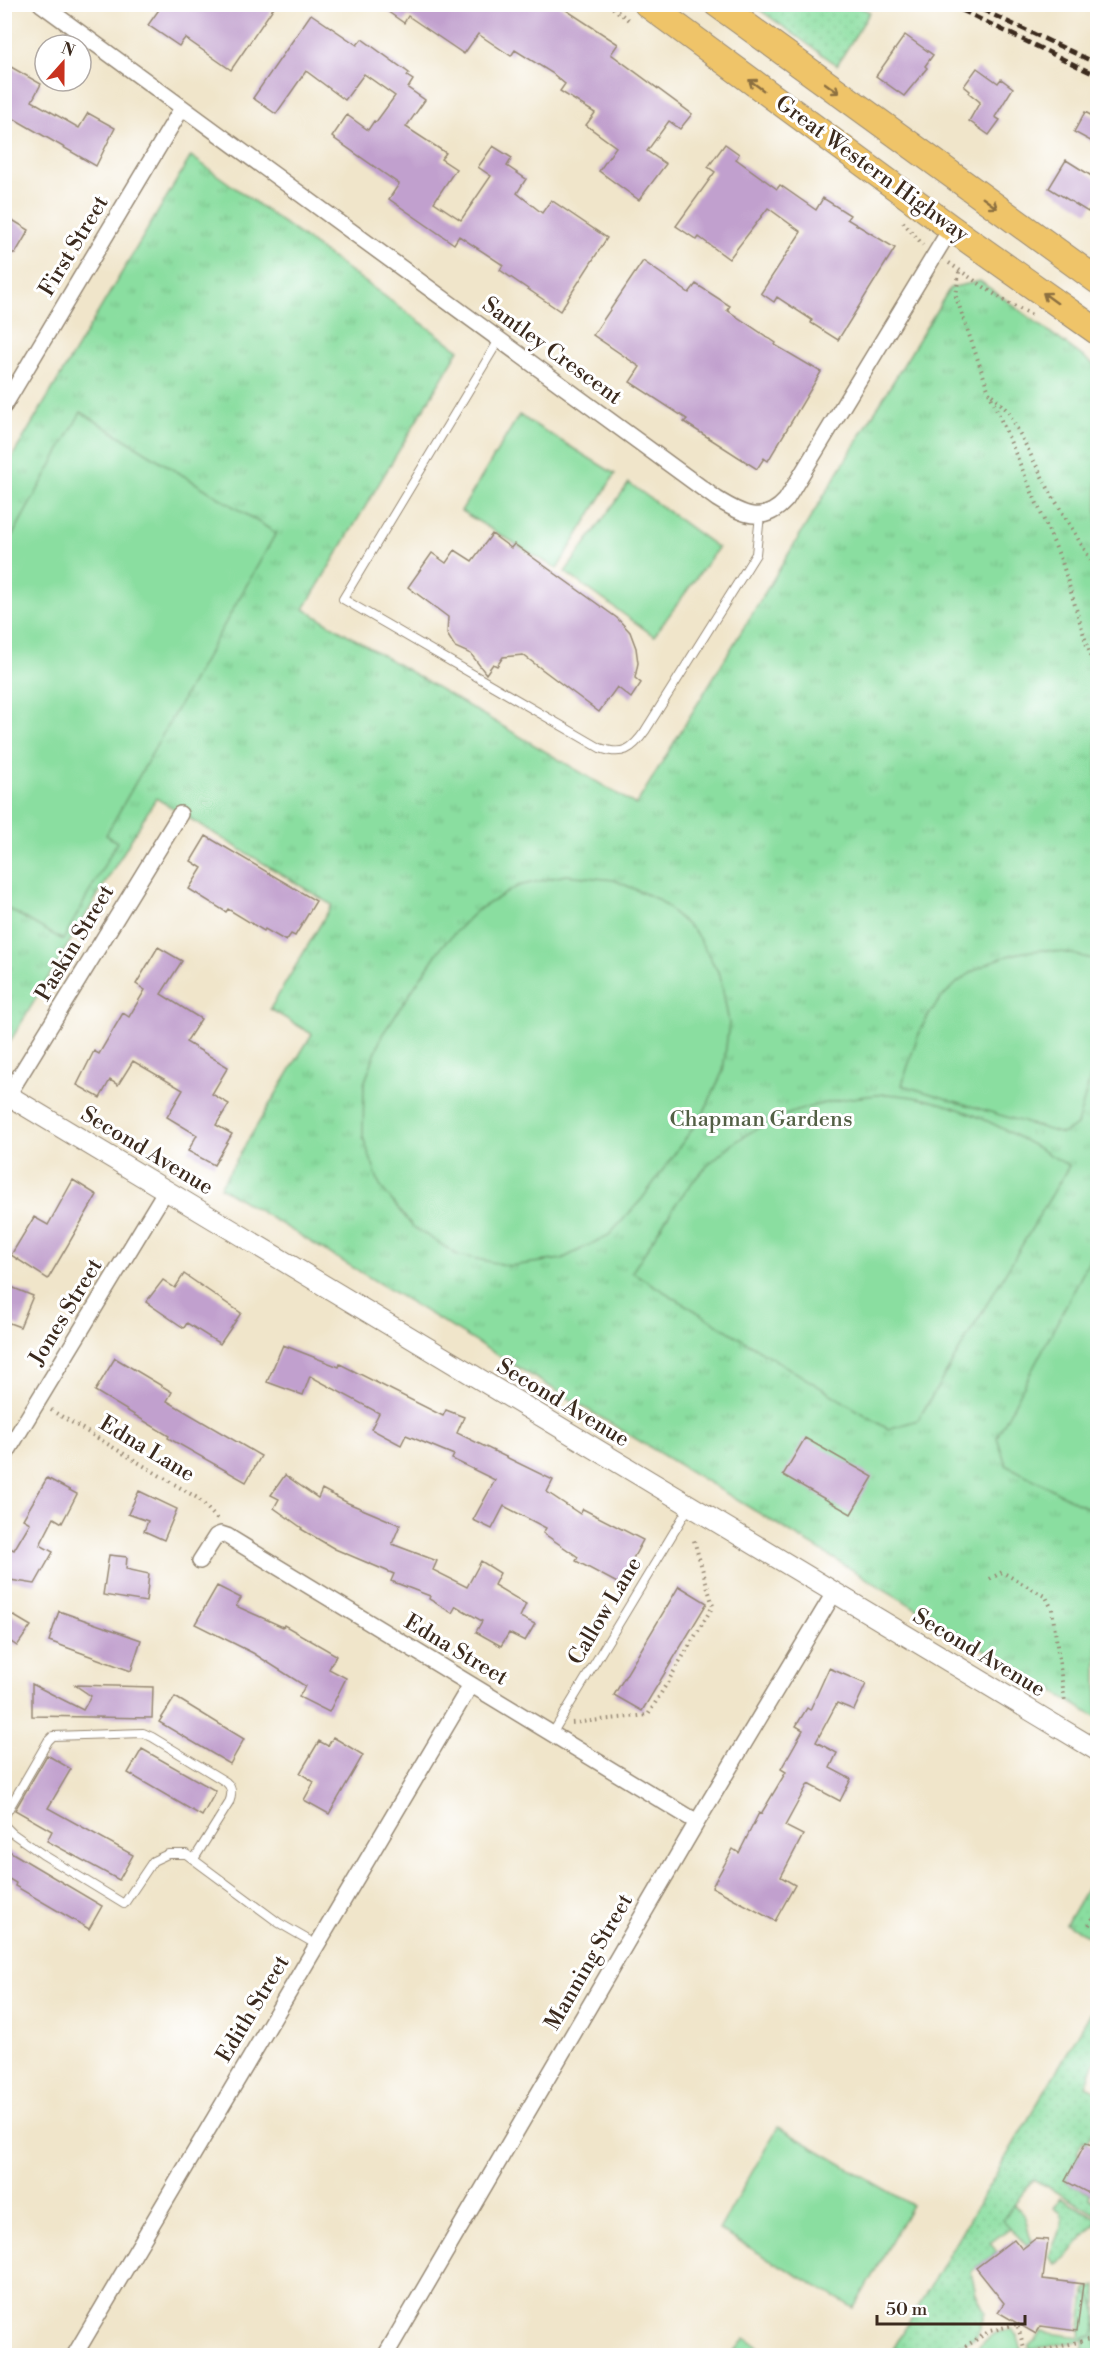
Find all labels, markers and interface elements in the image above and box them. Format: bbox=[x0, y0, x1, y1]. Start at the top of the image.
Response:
north arrow bbox=[33, 33, 93, 93]
text: N bbox=[59, 38, 78, 62]
one-way arrow bbox=[749, 79, 765, 91]
one-way arrow bbox=[823, 82, 839, 94]
street label: Great Western Highway bbox=[770, 90, 974, 248]
street label: First Street bbox=[33, 191, 115, 301]
one-way arrow bbox=[981, 197, 997, 209]
street label: Santley Crescent bbox=[477, 291, 627, 411]
one-way arrow bbox=[1042, 292, 1058, 305]
street label: Paskin Street bbox=[30, 880, 120, 1006]
street label: Second Avenue bbox=[76, 1101, 218, 1201]
park label: Chapman Gardens bbox=[669, 1106, 853, 1133]
street label: Jones Street bbox=[23, 1253, 109, 1371]
street label: Second Avenue bbox=[492, 1353, 634, 1453]
street label: Edna Lane bbox=[94, 1410, 200, 1488]
street label: Callow Lane bbox=[562, 1552, 648, 1670]
street label: Second Avenue bbox=[908, 1603, 1050, 1703]
street label: Edna Street bbox=[399, 1608, 513, 1692]
street label: Manning Street bbox=[539, 1889, 639, 2035]
street label: Edith Street bbox=[210, 1950, 296, 2067]
scale bar bbox=[877, 2288, 1026, 2326]
text: 50 m bbox=[886, 2298, 928, 2321]

